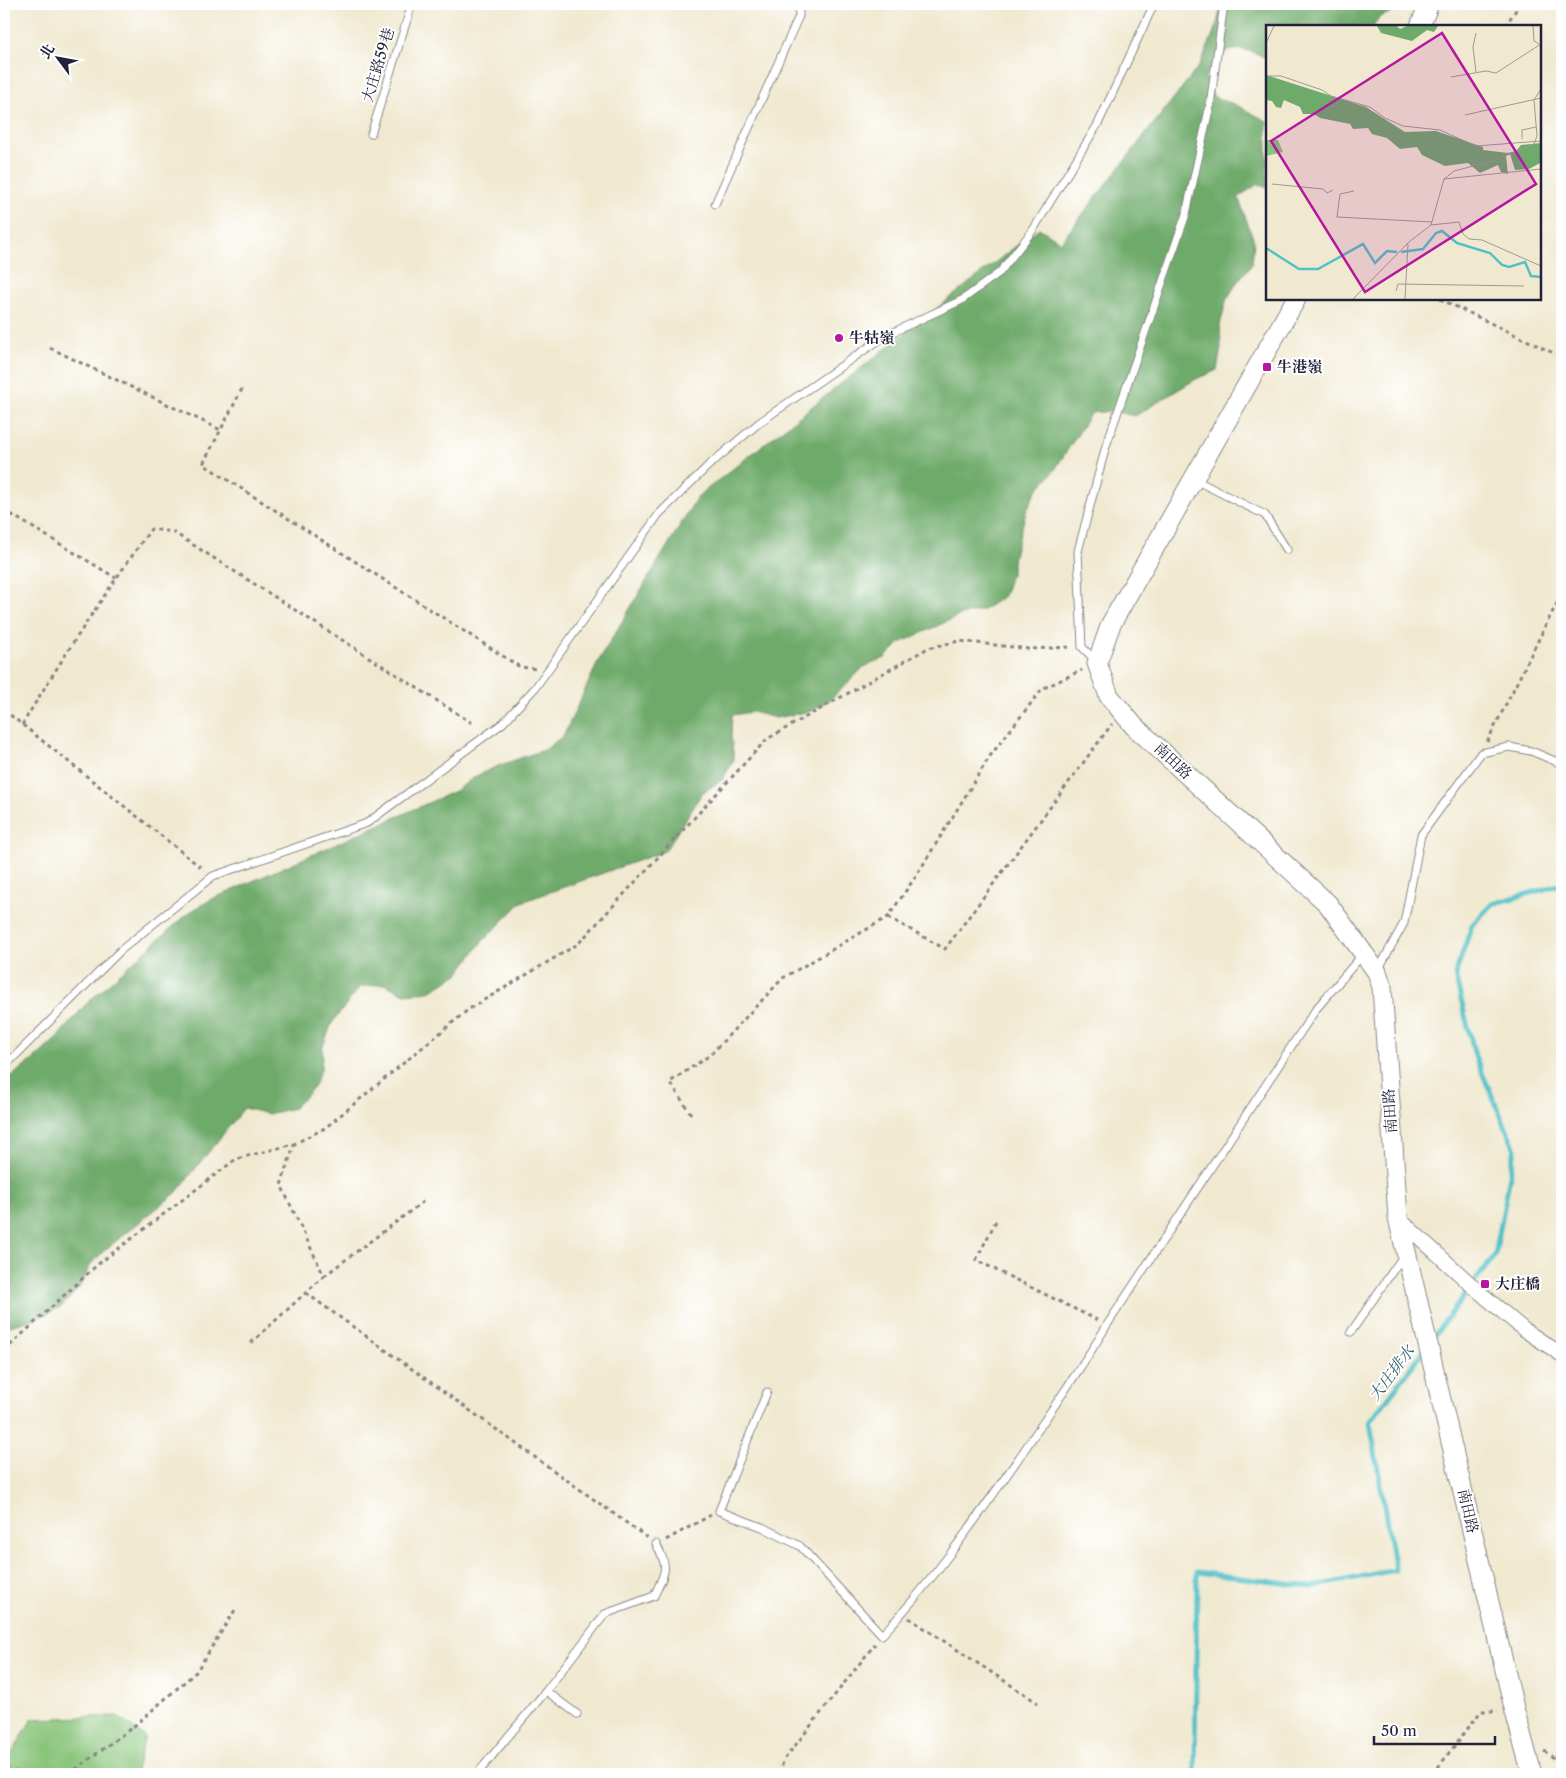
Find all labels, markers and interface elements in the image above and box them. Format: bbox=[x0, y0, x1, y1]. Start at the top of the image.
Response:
street label: 大庄路59巷 bbox=[357, 25, 398, 104]
inset map bbox=[1266, 25, 1541, 300]
north arrow bbox=[32, 32, 82, 82]
text: 北 bbox=[36, 40, 58, 62]
place label: 牛牯嶺 bbox=[849, 328, 894, 347]
marker: 牛牯嶺 bbox=[833, 332, 845, 344]
place label: 牛港嶺 bbox=[1277, 357, 1322, 376]
marker: 牛港嶺 bbox=[1261, 361, 1273, 373]
street label: 南田路 bbox=[1150, 738, 1196, 783]
street label: 南田路 bbox=[1378, 1088, 1401, 1134]
place label: 大庄橋 bbox=[1495, 1274, 1540, 1293]
marker: 大庄橋 bbox=[1479, 1278, 1491, 1290]
water label: 大庄排水 bbox=[1364, 1340, 1419, 1405]
street label: 南田路 bbox=[1454, 1487, 1483, 1535]
scale bar bbox=[1374, 1713, 1495, 1745]
text: 50 m bbox=[1381, 1721, 1417, 1740]

